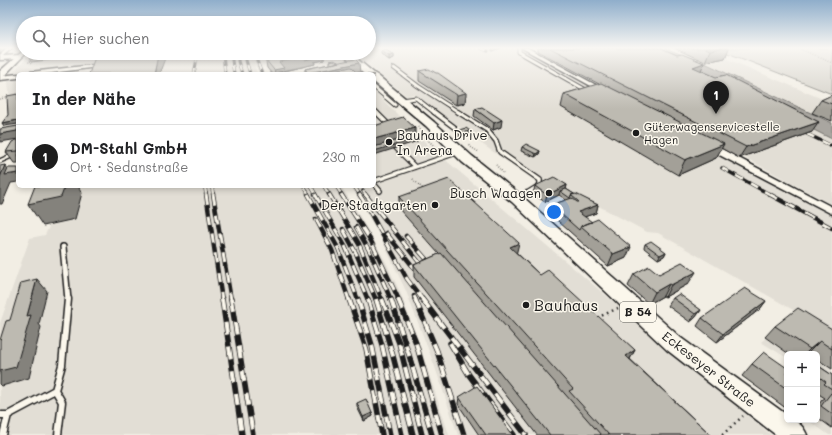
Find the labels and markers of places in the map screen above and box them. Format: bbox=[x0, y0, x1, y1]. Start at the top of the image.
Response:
pin: 1 bbox=[703, 81, 729, 114]
place label: Güterwagenservicestelle Hagen bbox=[644, 119, 780, 147]
place label: Bauhaus Drive In Arena bbox=[397, 126, 488, 158]
marker: Güterwagenservicestelle Hagen bbox=[631, 128, 641, 138]
marker: Bauhaus Drive In Arena bbox=[384, 137, 394, 147]
place label: Busch Waagen bbox=[450, 184, 541, 201]
marker: Busch Waagen bbox=[544, 188, 554, 198]
place label: Der Stadtgarten bbox=[321, 196, 427, 213]
marker: Der Stadtgarten bbox=[430, 200, 440, 210]
place label: Bauhaus bbox=[534, 294, 598, 315]
marker: Bauhaus bbox=[521, 300, 531, 310]

